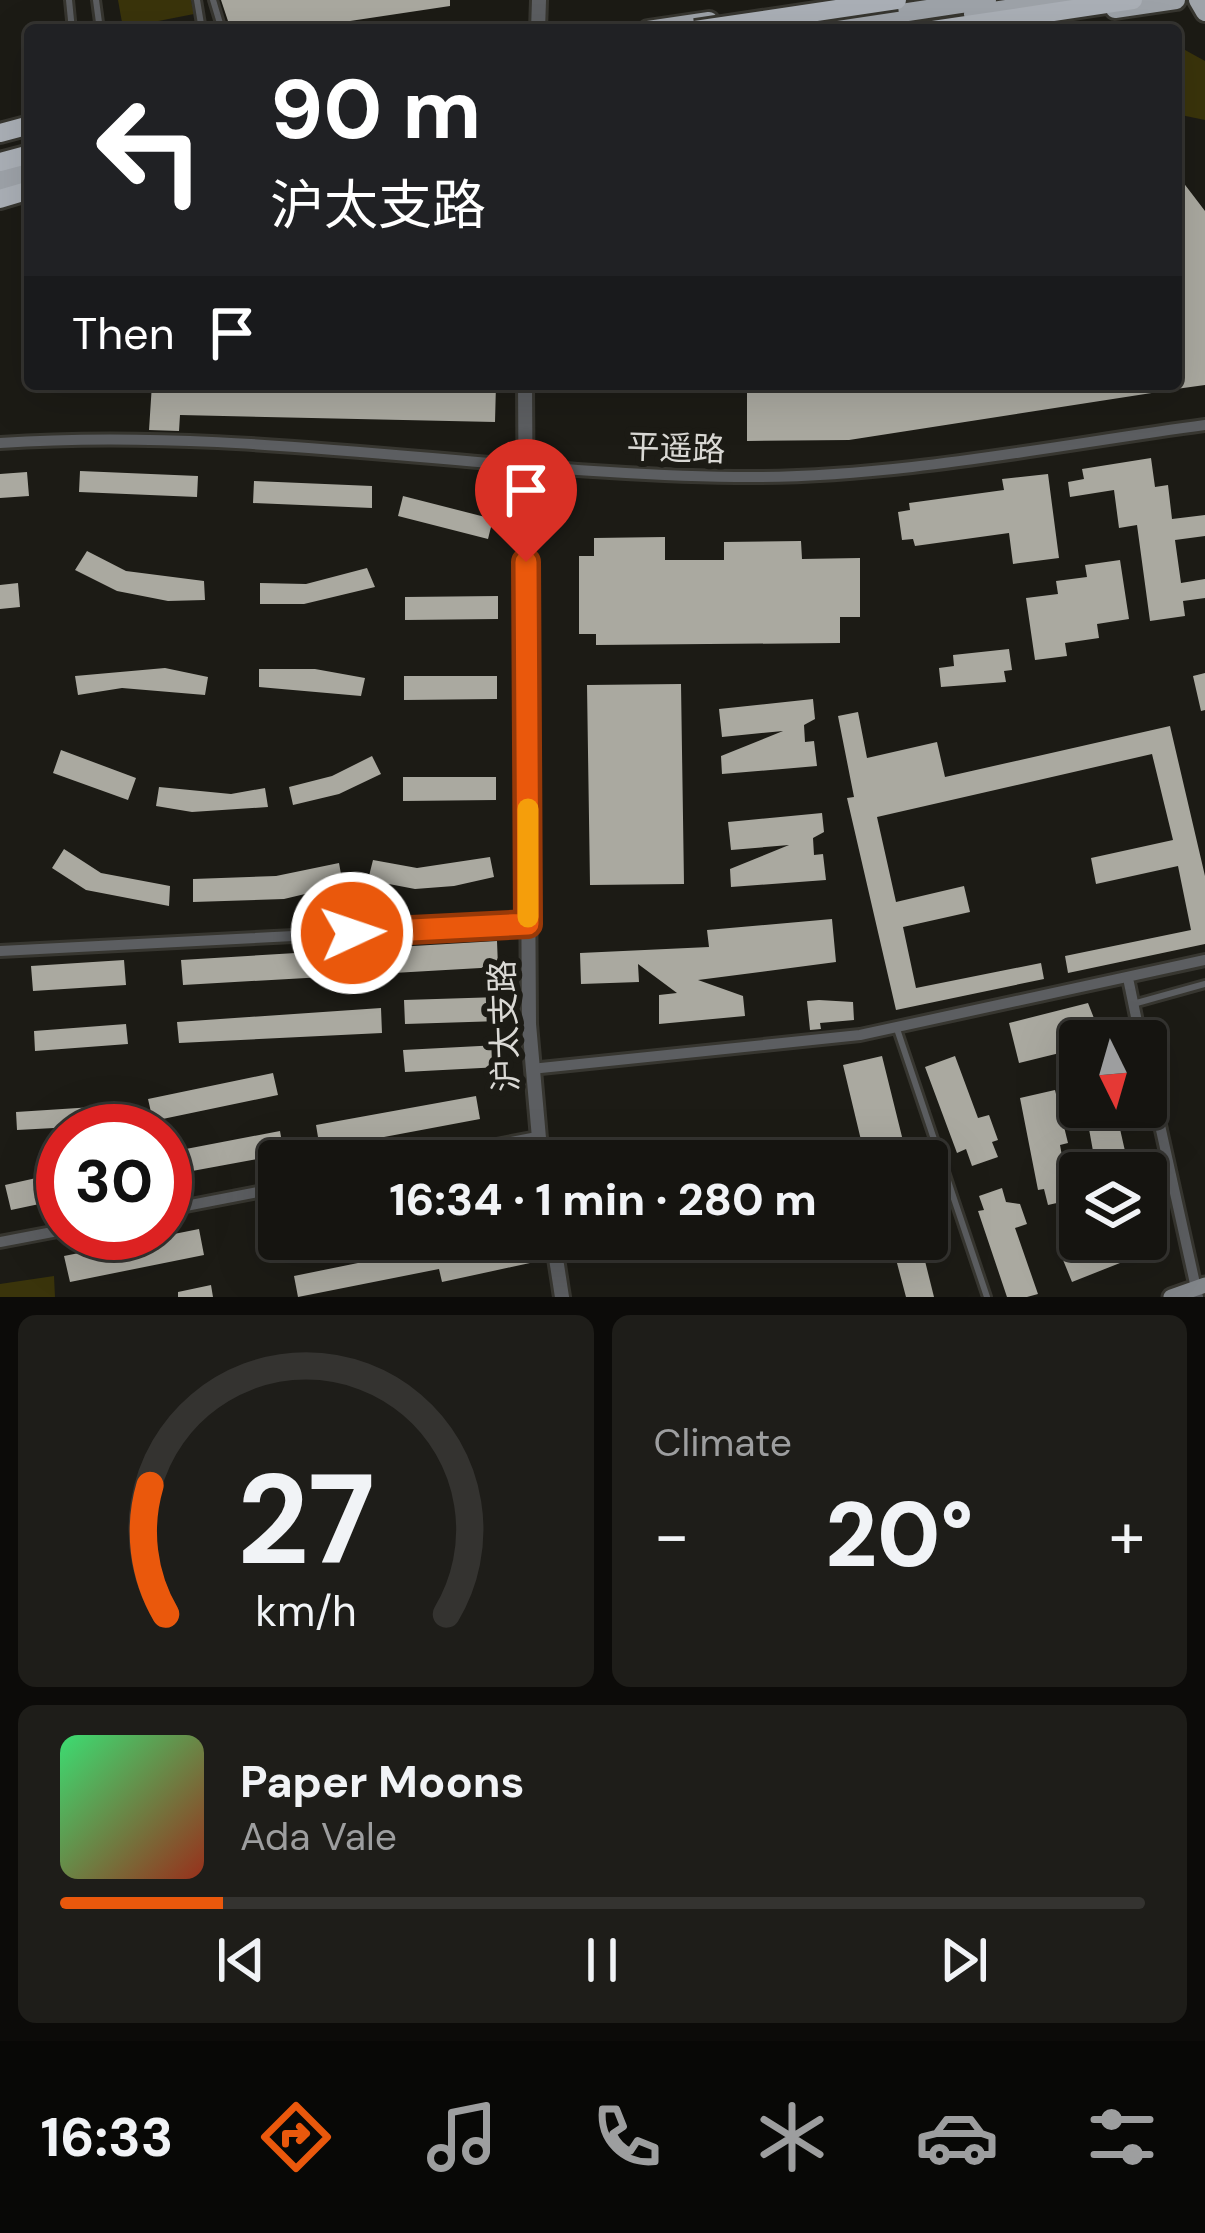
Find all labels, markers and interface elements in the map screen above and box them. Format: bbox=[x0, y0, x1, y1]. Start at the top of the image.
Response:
text: 90 m bbox=[270, 55, 481, 164]
icon: left bbox=[72, 72, 228, 228]
text: 沪太支路 bbox=[270, 170, 486, 241]
icon: arrive bbox=[199, 300, 265, 366]
text: Then bbox=[72, 304, 175, 363]
street label: 平遥路 bbox=[626, 425, 726, 471]
pin bbox=[475, 439, 577, 562]
icon: arrive bbox=[493, 457, 559, 523]
position arrow bbox=[289, 870, 415, 996]
street label: 沪太支路 bbox=[480, 959, 528, 1093]
north arrow bbox=[1059, 1020, 1167, 1128]
map controls bbox=[1059, 1020, 1167, 1260]
speed limit sign: 30 bbox=[36, 1104, 192, 1260]
button: layers bbox=[1059, 1152, 1167, 1260]
text: 16:34 · 1 min · 280 m bbox=[389, 1170, 817, 1229]
text: Climate bbox=[654, 1417, 792, 1468]
text: 27 bbox=[237, 1439, 375, 1602]
text: 20° bbox=[825, 1477, 973, 1594]
text: − bbox=[654, 1493, 690, 1578]
text: + bbox=[1109, 1493, 1145, 1578]
text: km/h bbox=[255, 1583, 356, 1639]
text: Paper Moons bbox=[240, 1752, 525, 1811]
text: Ada Vale bbox=[240, 1811, 397, 1862]
icon: previous bbox=[208, 1927, 274, 1993]
icon: pause bbox=[569, 1927, 635, 1993]
icon: next bbox=[931, 1927, 997, 1993]
icon: directions bbox=[254, 2095, 338, 2179]
icon: music bbox=[420, 2095, 504, 2179]
icon: phone bbox=[585, 2095, 669, 2179]
icon: climate bbox=[750, 2095, 834, 2179]
icon: car bbox=[915, 2095, 999, 2179]
icon: filters bbox=[1080, 2095, 1164, 2179]
text: 16:33 bbox=[41, 2102, 173, 2173]

